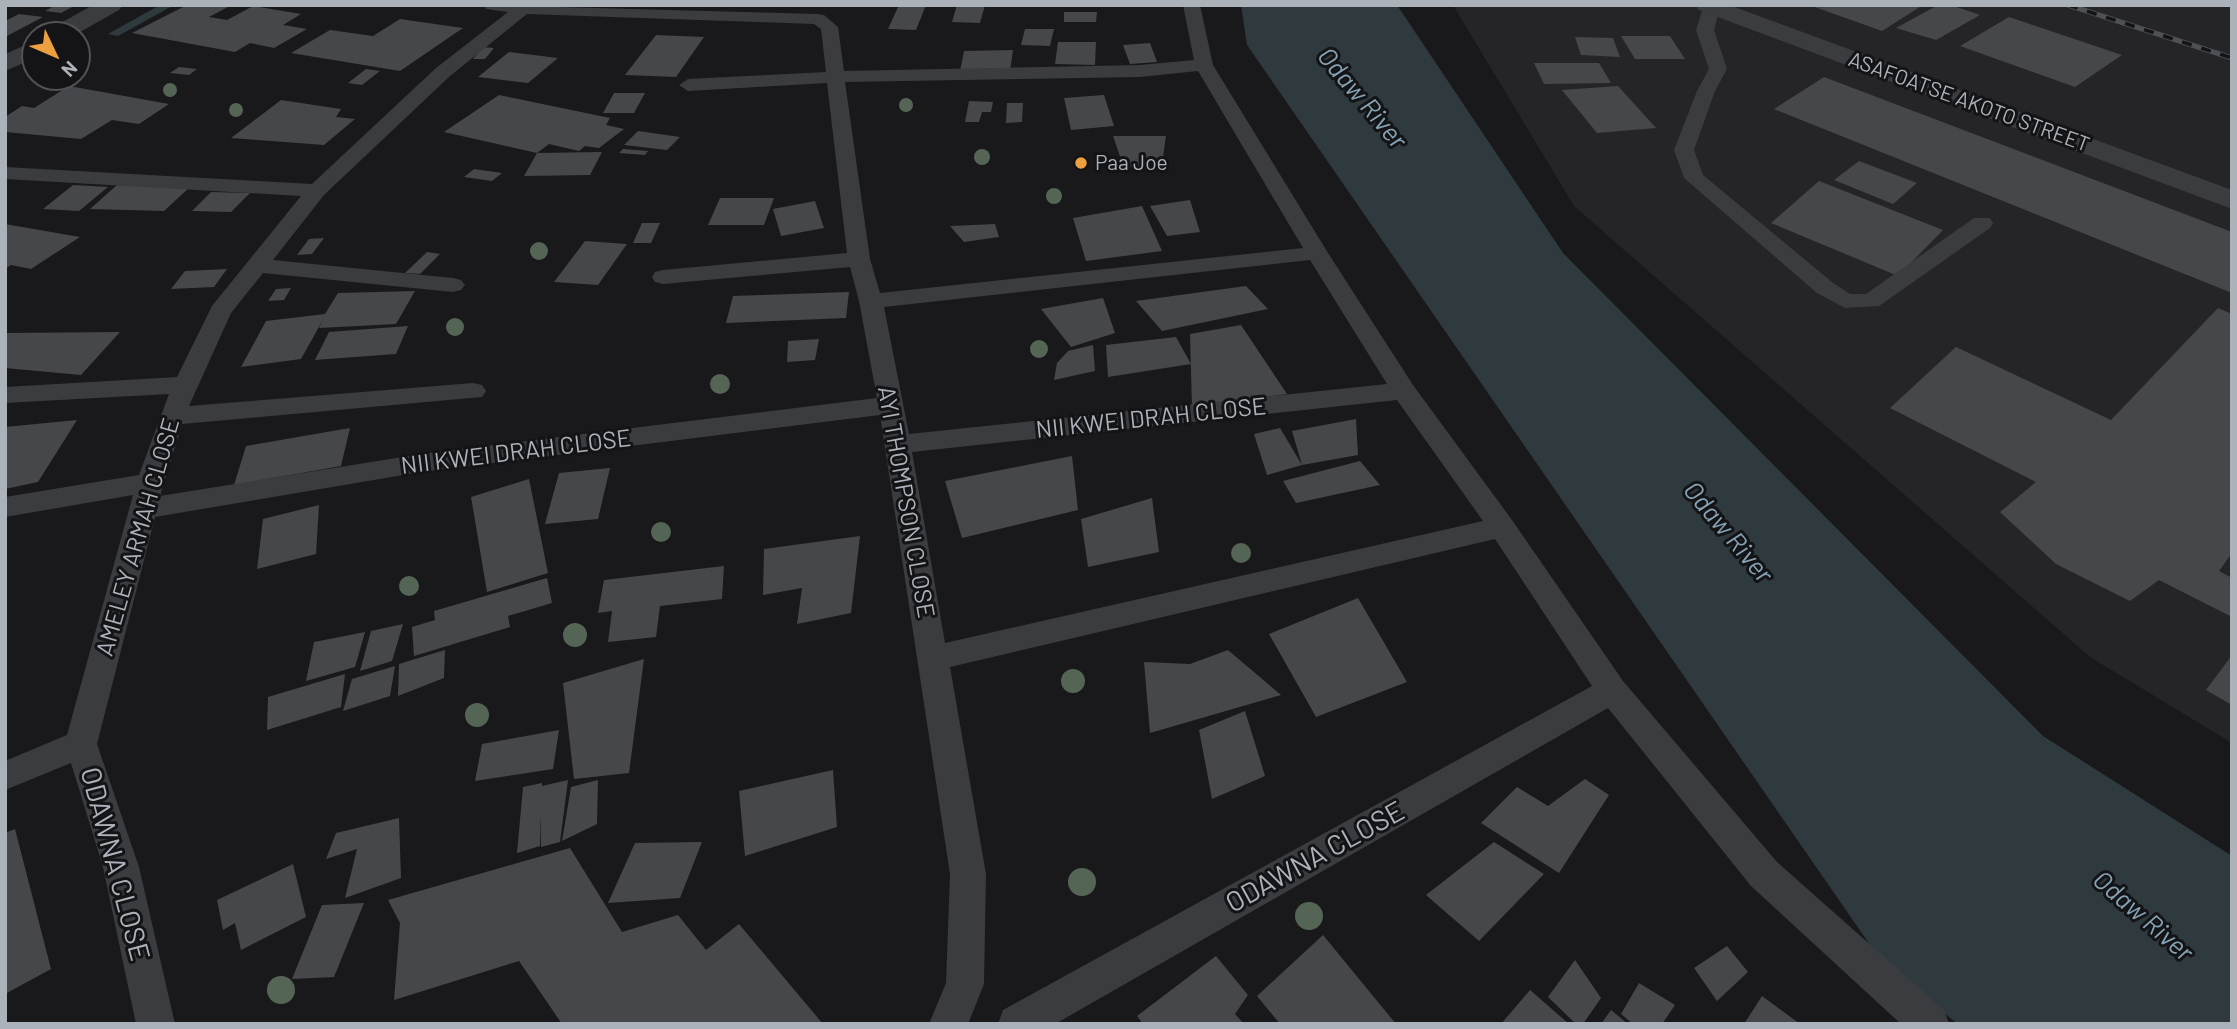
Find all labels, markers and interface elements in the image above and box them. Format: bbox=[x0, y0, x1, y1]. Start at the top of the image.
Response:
north arrow bbox=[21, 21, 91, 91]
water label: Odaw River bbox=[1311, 41, 1413, 155]
street label: ASAFOATSE AKOTO STREET bbox=[1845, 47, 2093, 157]
text: N bbox=[57, 57, 83, 82]
place label: Paa Joe bbox=[1095, 150, 1168, 176]
marker: Paa Joe bbox=[1073, 155, 1089, 171]
street label: AYI THOMPSON CLOSE bbox=[871, 384, 941, 620]
street label: NII KWEI DRAH CLOSE bbox=[1034, 392, 1268, 444]
street label: AMELEY ARMAH CLOSE bbox=[90, 415, 186, 659]
street label: NII KWEI DRAH CLOSE bbox=[399, 424, 633, 480]
water label: Odaw River bbox=[1677, 475, 1779, 589]
street label: ODAWNA CLOSE bbox=[73, 764, 157, 964]
street label: ODAWNA CLOSE bbox=[1220, 794, 1410, 920]
water label: Odaw River bbox=[2087, 864, 2199, 968]

